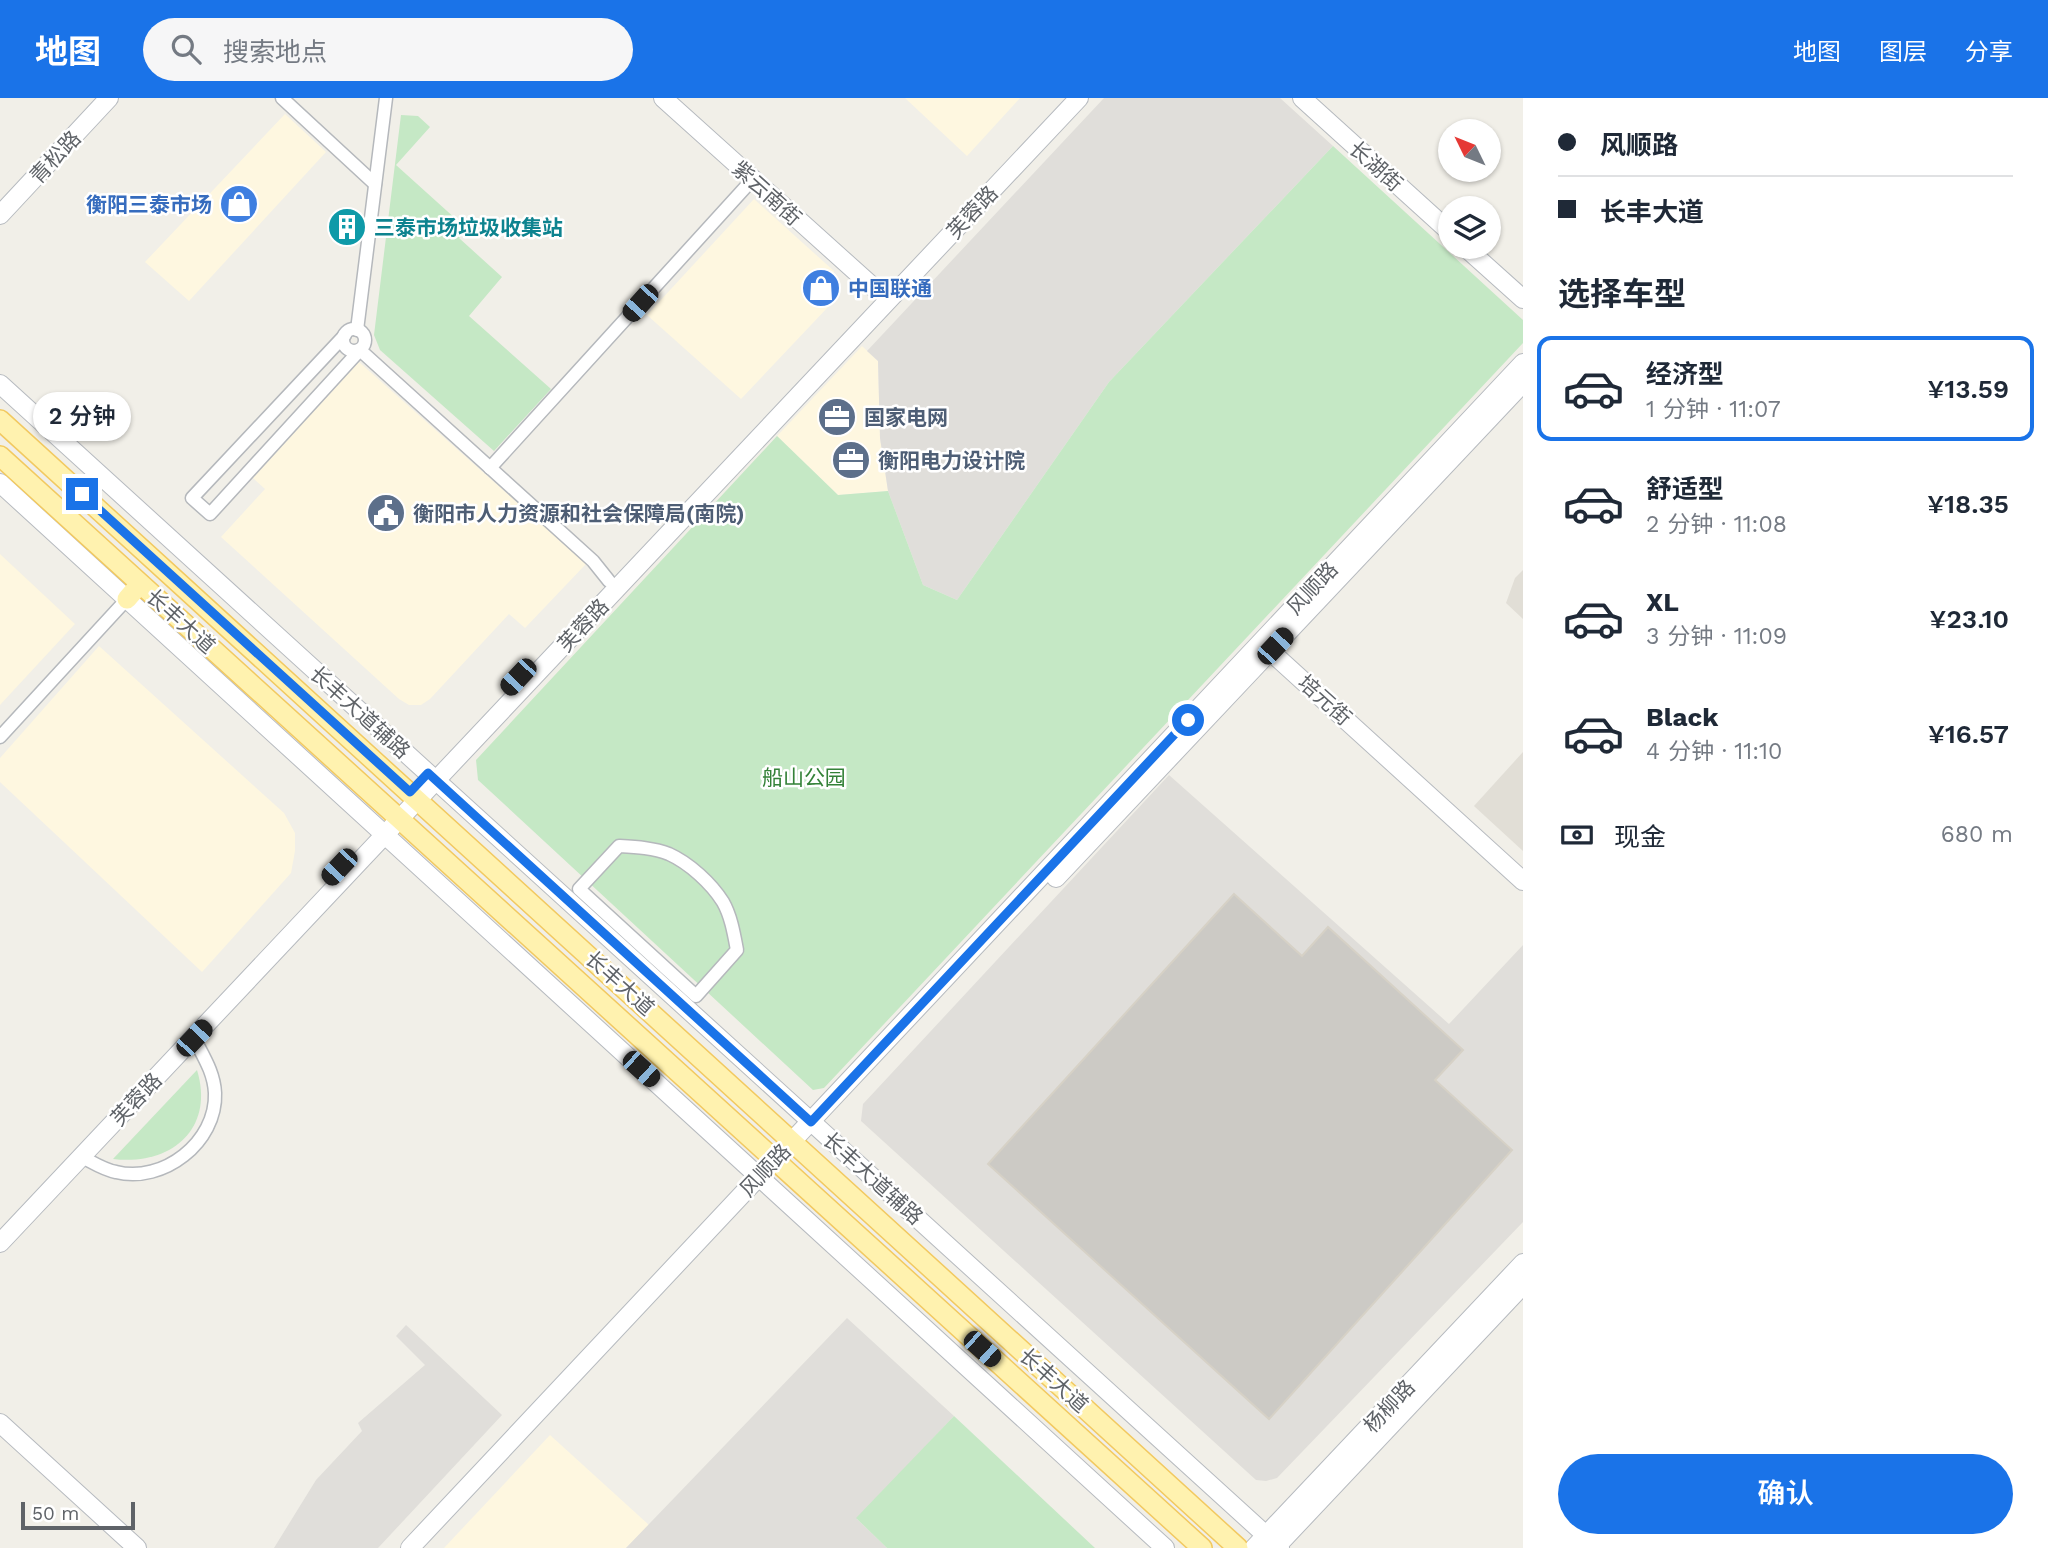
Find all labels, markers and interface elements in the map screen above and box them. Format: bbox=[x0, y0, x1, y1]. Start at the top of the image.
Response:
search box bbox=[143, 18, 633, 81]
icon: search bbox=[167, 30, 205, 68]
text: 地图 bbox=[35, 32, 101, 71]
text: 搜索地点 bbox=[223, 37, 327, 67]
text: 地图 bbox=[1793, 38, 1841, 66]
text: 图层 bbox=[1879, 38, 1927, 66]
text: 分享 bbox=[1965, 38, 2013, 66]
north arrow bbox=[1438, 119, 1502, 182]
map controls bbox=[1438, 119, 1501, 259]
street label: 青松路 bbox=[24, 125, 86, 189]
text: 风顺路 bbox=[1600, 130, 1678, 160]
street label: 长湖街 bbox=[1344, 136, 1408, 196]
street label: 紫云南街 bbox=[727, 156, 807, 230]
street label: 芙蓉路 bbox=[941, 180, 1003, 244]
shop icon: 衡阳三泰市场 bbox=[218, 183, 260, 225]
place label: 衡阳三泰市场 bbox=[86, 192, 212, 217]
button: layers bbox=[1438, 196, 1501, 259]
text: 长丰大道 bbox=[1600, 197, 1704, 227]
building icon: 三泰市场垃圾收集站 bbox=[326, 206, 368, 248]
place label: 三泰市场垃圾收集站 bbox=[374, 215, 563, 240]
shop icon: 中国联通 bbox=[800, 267, 842, 309]
text: 选择车型 bbox=[1558, 275, 1686, 313]
place label: 中国联通 bbox=[848, 276, 932, 301]
car bbox=[619, 280, 662, 326]
icon: car bbox=[1562, 357, 1625, 420]
text: 经济型 bbox=[1646, 359, 1724, 389]
text: ¥13.59 bbox=[1928, 374, 2009, 404]
callout: 2 分钟 bbox=[33, 392, 131, 442]
office icon: 国家电网 bbox=[816, 396, 858, 438]
text: 1 分钟 · 11:07 bbox=[1646, 396, 1781, 423]
text: 2 分钟 bbox=[49, 403, 115, 430]
place label: 国家电网 bbox=[864, 405, 948, 430]
office icon: 衡阳电力设计院 bbox=[830, 439, 872, 481]
place label: 衡阳电力设计院 bbox=[878, 448, 1025, 473]
icon: car bbox=[1562, 472, 1625, 535]
text: 舒适型 bbox=[1646, 474, 1724, 504]
route end bbox=[66, 478, 98, 510]
text: ¥18.35 bbox=[1927, 489, 2009, 519]
public building icon: 衡阳市人力资源和社会保障局(南院) bbox=[365, 492, 407, 534]
place label: 衡阳市人力资源和社会保障局(南院) bbox=[413, 501, 744, 526]
text: 2 分钟 · 11:08 bbox=[1646, 511, 1787, 538]
street label: 风顺路 bbox=[1281, 556, 1343, 620]
street label: 长丰大道 bbox=[141, 584, 221, 658]
icon: car bbox=[1562, 587, 1625, 650]
text: XL bbox=[1646, 587, 1679, 617]
street label: 芙蓉路 bbox=[552, 593, 614, 657]
text: ¥23.10 bbox=[1930, 604, 2009, 634]
car bbox=[1253, 623, 1298, 669]
text: 3 分钟 · 11:09 bbox=[1646, 623, 1787, 650]
car bbox=[496, 654, 541, 700]
street label: 长丰大道辅路 bbox=[305, 661, 415, 763]
street label: 培元街 bbox=[1293, 670, 1357, 730]
icon: car bbox=[1562, 702, 1625, 765]
text: Black bbox=[1646, 702, 1718, 732]
route start bbox=[1172, 704, 1204, 736]
text: ¥16.57 bbox=[1928, 719, 2009, 749]
text: 4 分钟 · 11:10 bbox=[1646, 738, 1782, 765]
park label: 船山公园 bbox=[762, 765, 846, 790]
icon: cash bbox=[1558, 816, 1596, 854]
text: 680 m bbox=[1941, 821, 2013, 848]
text: 现金 bbox=[1614, 822, 1666, 852]
car bbox=[317, 844, 362, 890]
street label: 长丰大道 bbox=[580, 946, 660, 1020]
car bbox=[172, 1015, 217, 1061]
car bbox=[619, 1047, 664, 1091]
street label: 芙蓉路 bbox=[105, 1067, 167, 1131]
street label: 长丰大道辅路 bbox=[818, 1127, 928, 1229]
street label: 风顺路 bbox=[734, 1138, 796, 1202]
car bbox=[960, 1327, 1005, 1371]
street label: 长丰大道 bbox=[1014, 1343, 1094, 1417]
street label: 杨柳路 bbox=[1358, 1374, 1420, 1438]
button: 确认 bbox=[1558, 1454, 2013, 1534]
scale bar bbox=[21, 1499, 135, 1531]
text: 50 m bbox=[32, 1502, 79, 1525]

